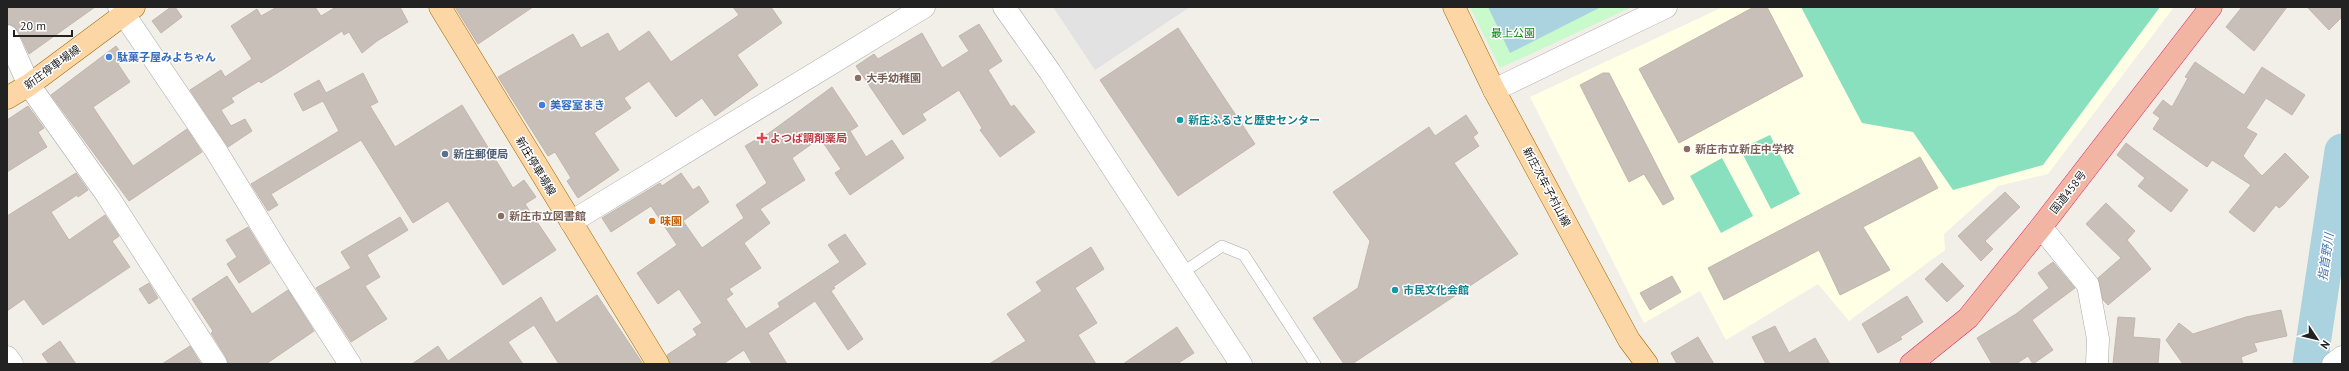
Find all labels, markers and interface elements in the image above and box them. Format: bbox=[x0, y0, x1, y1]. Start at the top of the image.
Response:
scale bar bbox=[14, 12, 72, 38]
text: 20 m bbox=[20, 18, 46, 33]
park label: 最上公園 bbox=[1491, 26, 1535, 40]
street label: 新庄停車場線 bbox=[21, 42, 83, 92]
place label: 駄菓子屋みよちゃん bbox=[117, 50, 216, 64]
marker: 駄菓子屋みよちゃん bbox=[104, 52, 114, 62]
place label: 大手幼稚園 bbox=[866, 71, 921, 85]
marker: 大手幼稚園 bbox=[853, 73, 863, 83]
place label: 美容室まき bbox=[550, 98, 605, 112]
marker: 美容室まき bbox=[537, 100, 547, 110]
place label: 新庄ふるさと歴史センター bbox=[1188, 113, 1320, 127]
marker: 新庄ふるさと歴史センター bbox=[1175, 115, 1185, 125]
place label: よつば調剤薬局 bbox=[770, 131, 847, 145]
marker: よつば調剤薬局 bbox=[757, 133, 767, 143]
street label: 新庄停車場線 bbox=[513, 134, 559, 198]
place label: 新庄市立新庄中学校 bbox=[1695, 142, 1794, 156]
marker: 新庄市立新庄中学校 bbox=[1682, 144, 1692, 154]
street label: 新庄次年子村山線 bbox=[1520, 145, 1574, 229]
place label: 新庄郵便局 bbox=[453, 147, 508, 161]
marker: 新庄郵便局 bbox=[440, 149, 450, 159]
street label: 国道458号 bbox=[2047, 168, 2089, 216]
place label: 新庄市立図書館 bbox=[509, 209, 586, 223]
marker: 新庄市立図書館 bbox=[496, 211, 506, 221]
place label: 味園 bbox=[660, 214, 682, 228]
marker: 味園 bbox=[647, 216, 657, 226]
water label: 指首野川 bbox=[2315, 230, 2337, 282]
place label: 市民文化会館 bbox=[1403, 283, 1469, 297]
marker: 市民文化会館 bbox=[1390, 285, 1400, 295]
north arrow bbox=[2297, 319, 2337, 359]
text: N bbox=[2317, 338, 2333, 352]

